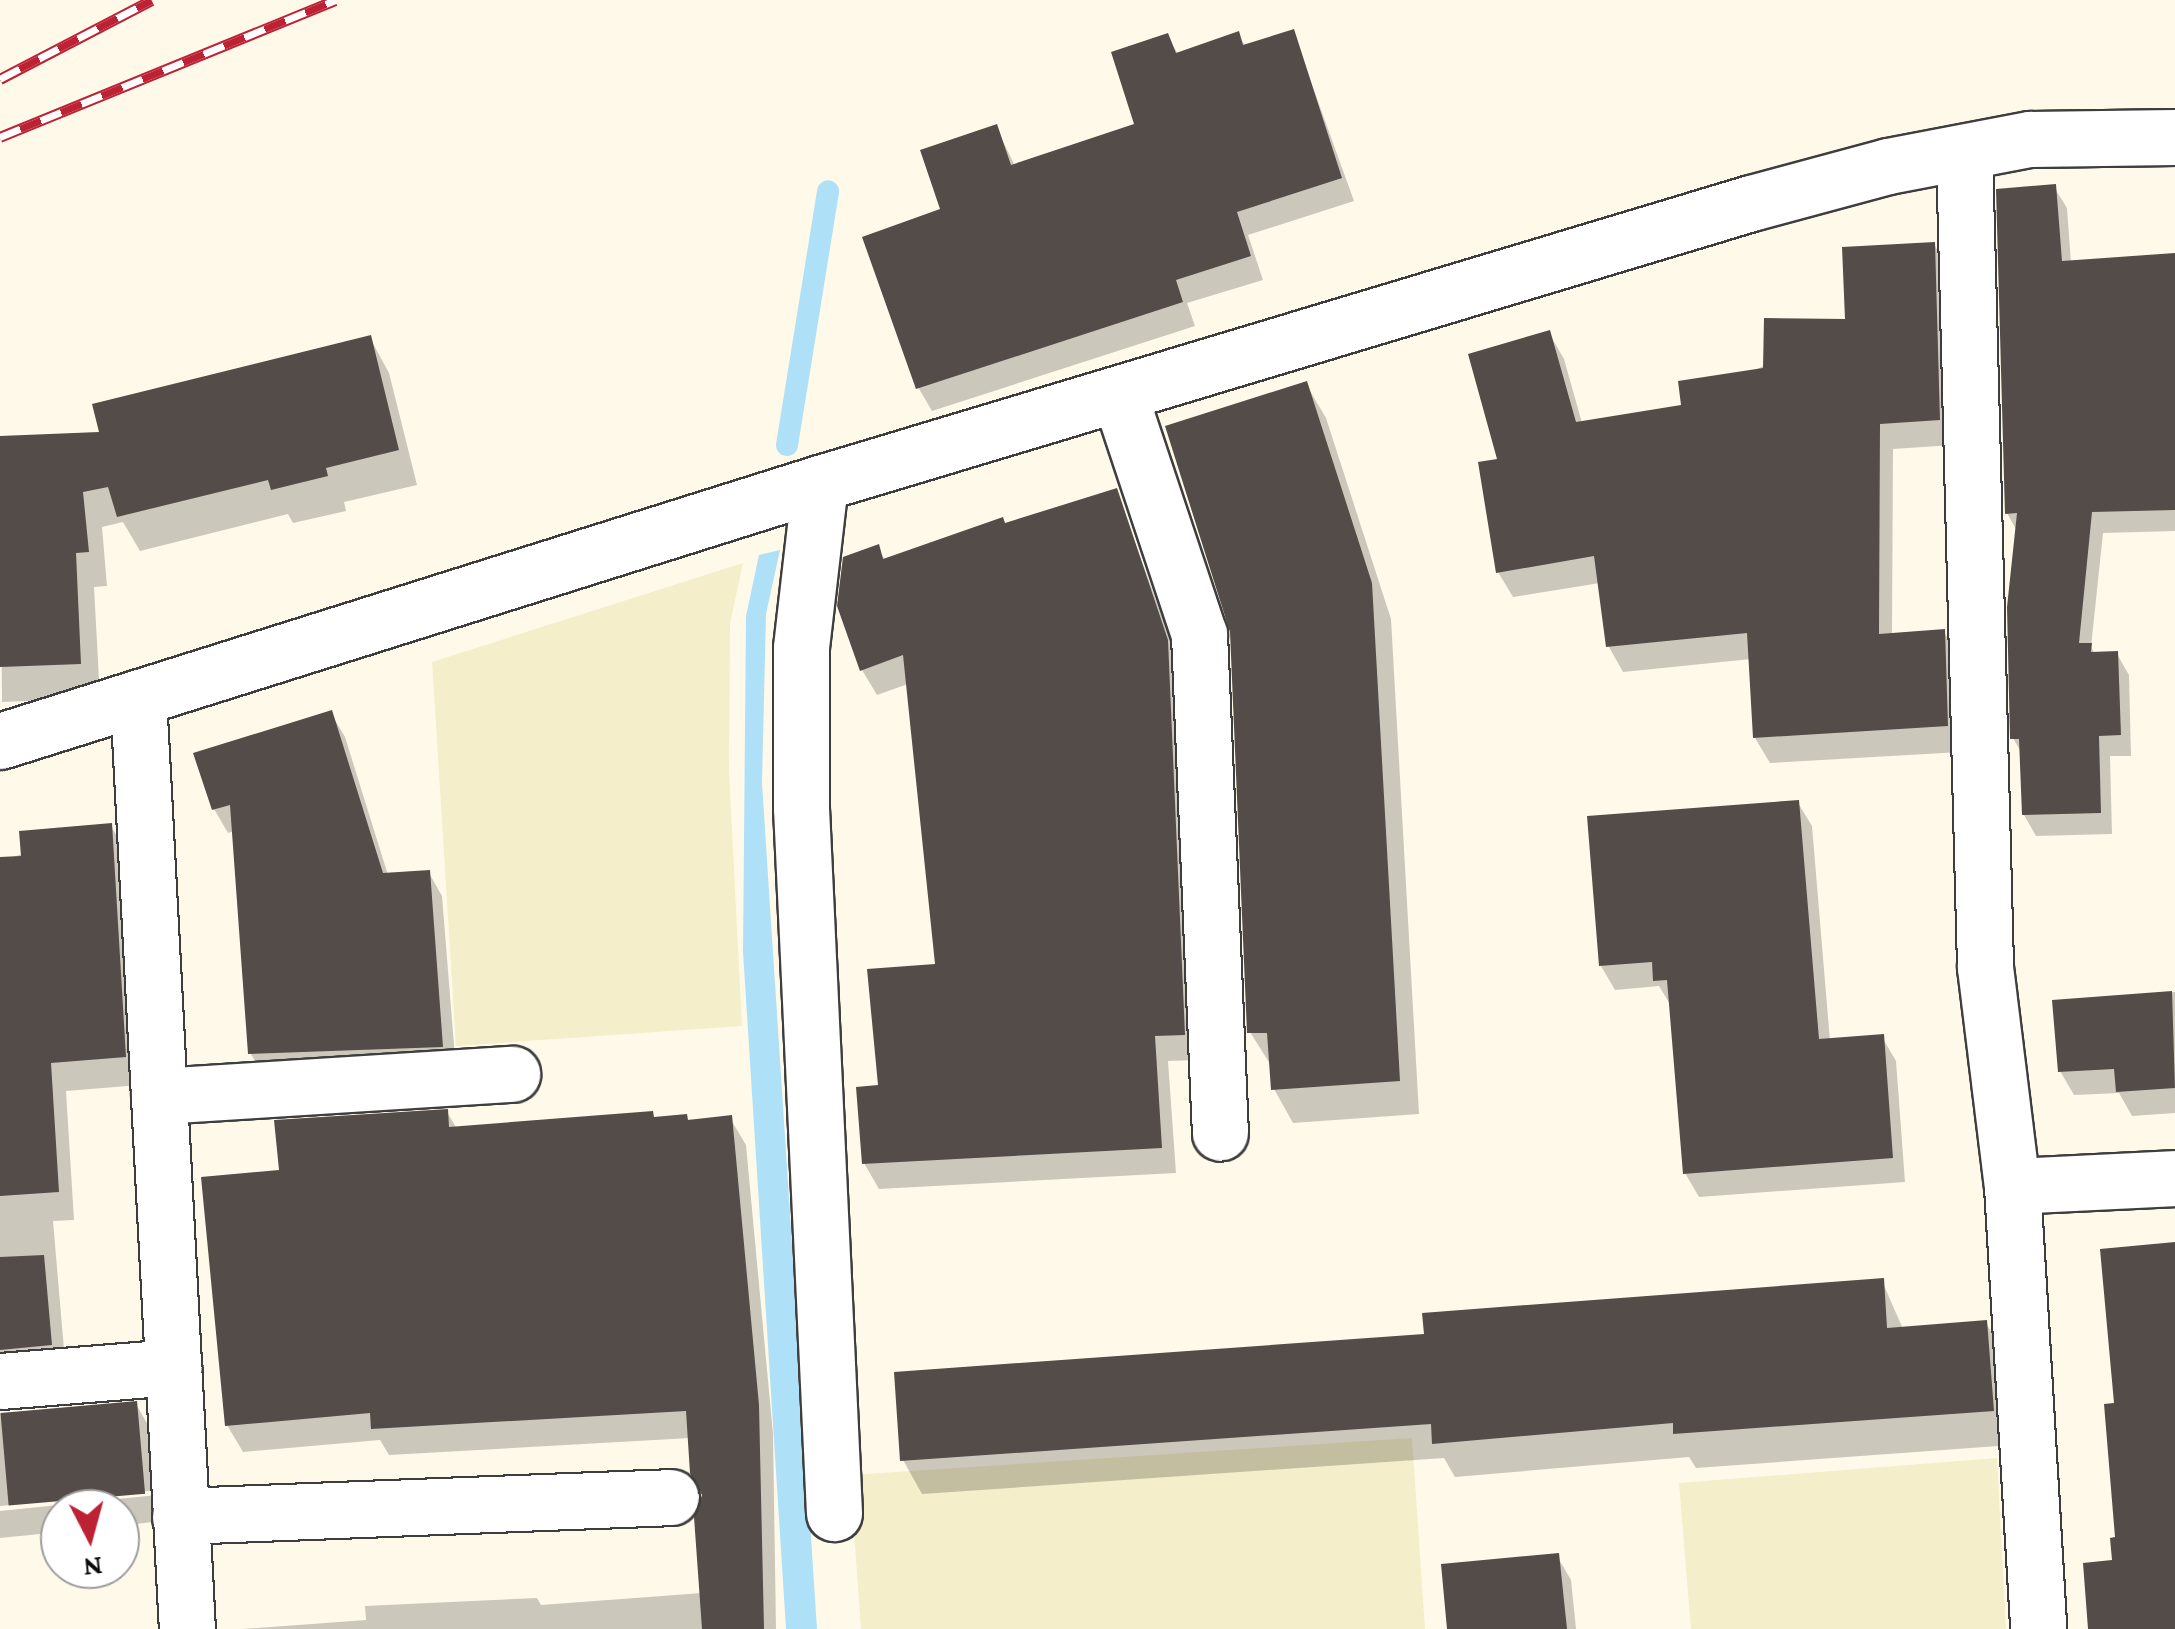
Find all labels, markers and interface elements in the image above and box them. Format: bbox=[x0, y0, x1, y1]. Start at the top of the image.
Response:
north arrow bbox=[40, 1489, 140, 1589]
text: N bbox=[82, 1551, 104, 1584]

